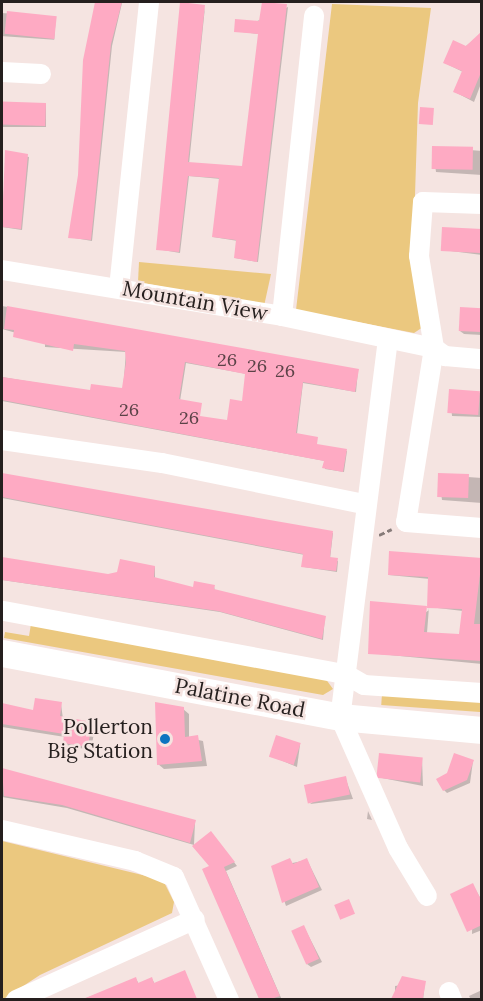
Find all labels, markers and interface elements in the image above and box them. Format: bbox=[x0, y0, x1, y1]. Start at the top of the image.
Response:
street label: Mountain View bbox=[120, 276, 270, 326]
house number: 26 bbox=[217, 349, 237, 371]
house number: 26 bbox=[247, 355, 267, 377]
house number: 26 bbox=[275, 360, 295, 382]
house number: 26 bbox=[119, 399, 139, 421]
house number: 26 bbox=[179, 407, 199, 429]
street label: Palatine Road bbox=[173, 673, 307, 723]
place label: Pollerton Big Station bbox=[47, 714, 153, 764]
marker: Pollerton Big Station bbox=[158, 732, 172, 746]

